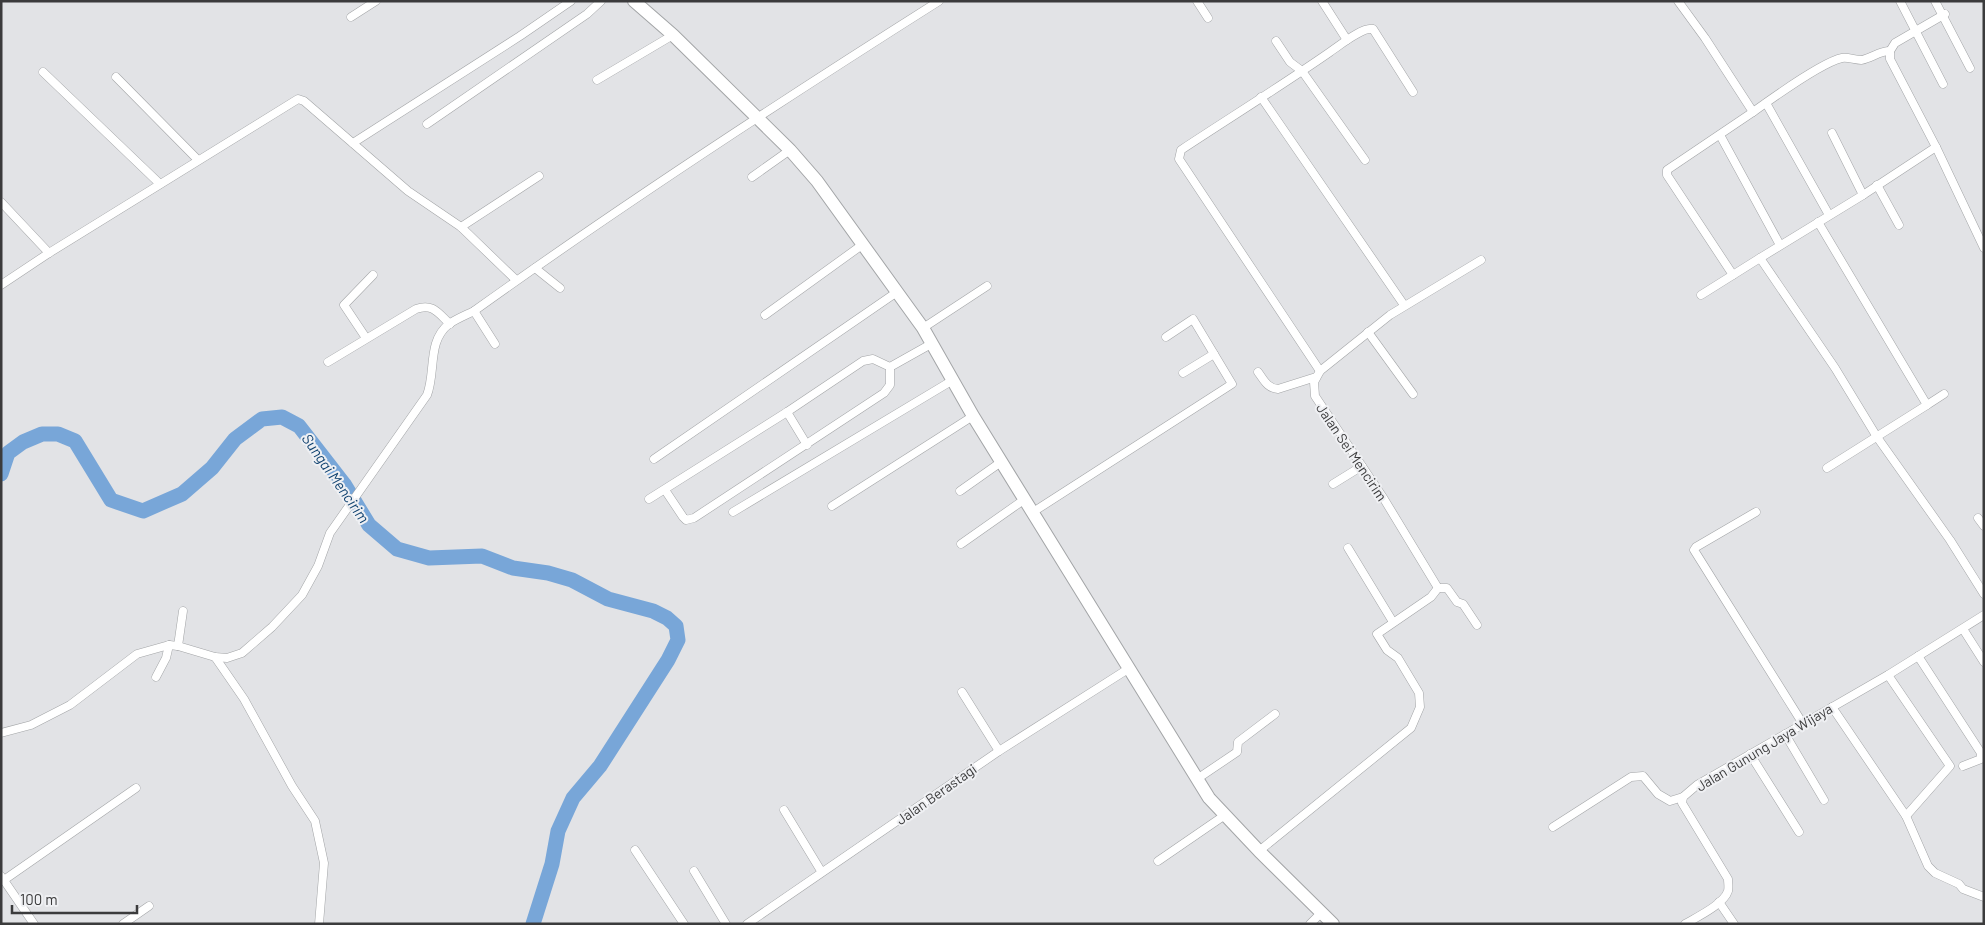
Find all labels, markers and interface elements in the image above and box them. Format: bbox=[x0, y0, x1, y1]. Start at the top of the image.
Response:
street label: Jalan Sei Mencirim bbox=[1313, 400, 1391, 504]
water label: Sungai Mencirim bbox=[299, 430, 373, 526]
street label: Jalan Gunung Jaya Wijaya bbox=[1693, 700, 1835, 794]
street label: Jalan Berastagi bbox=[892, 760, 980, 828]
scale bar bbox=[12, 882, 138, 914]
text: 100 m bbox=[20, 890, 58, 908]

